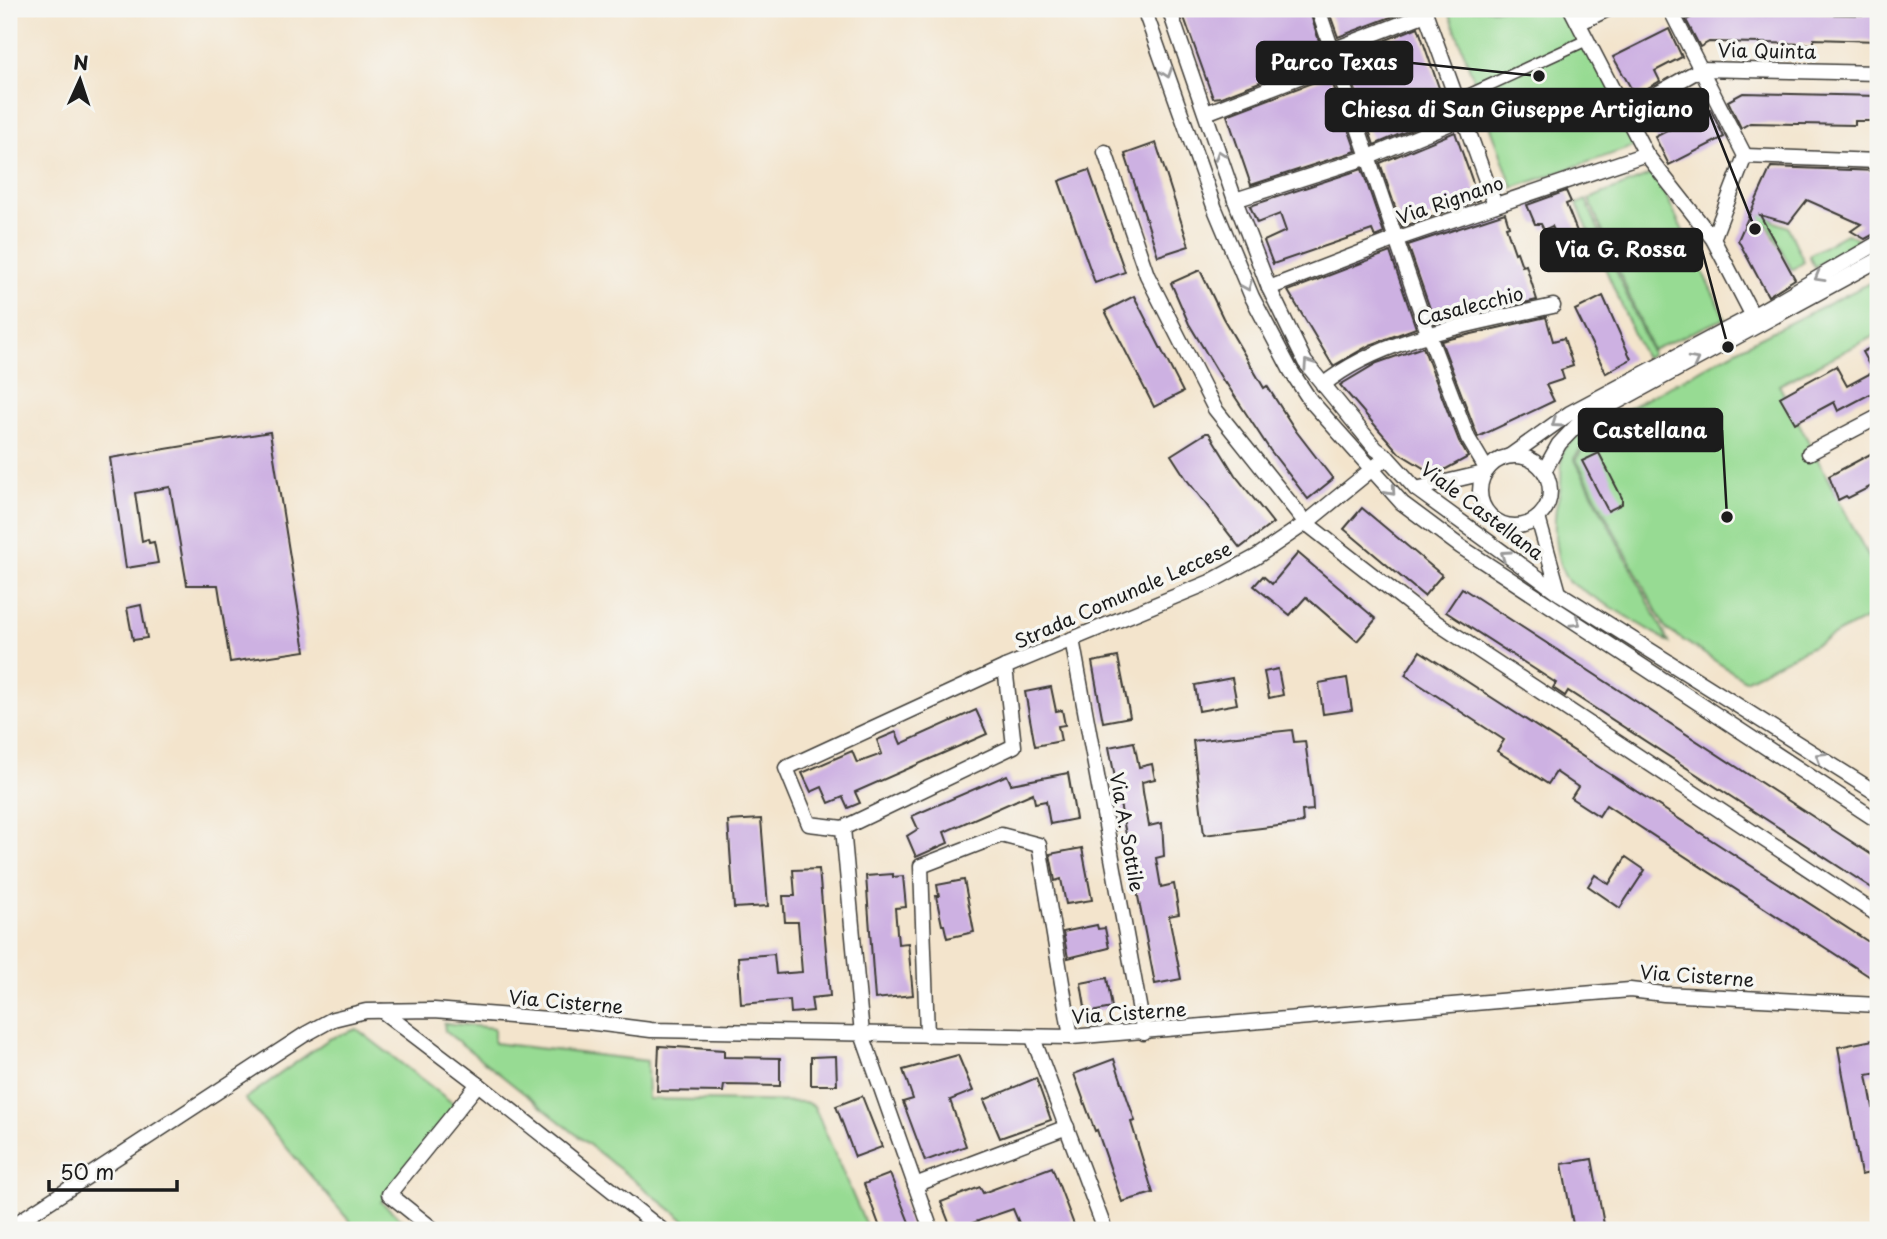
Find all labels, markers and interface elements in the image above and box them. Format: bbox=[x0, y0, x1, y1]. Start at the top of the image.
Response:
street label: Via Quinta bbox=[1717, 35, 1817, 65]
callout: Parco Texas bbox=[1257, 42, 1412, 84]
text: Parco Texas bbox=[1270, 45, 1398, 77]
north arrow bbox=[46, 46, 116, 116]
text: N bbox=[73, 48, 89, 76]
one-way arrow bbox=[1158, 67, 1173, 79]
callout: Chiesa di San Giuseppe Artigiano bbox=[1326, 89, 1708, 131]
text: Chiesa di San Giuseppe Artigiano bbox=[1341, 92, 1693, 124]
one-way arrow bbox=[1214, 150, 1228, 162]
street label: Via Rignano bbox=[1392, 168, 1507, 230]
callout: Via G. Rossa bbox=[1541, 229, 1702, 271]
text: Via G. Rossa bbox=[1555, 232, 1687, 264]
one-way arrow bbox=[1814, 269, 1827, 282]
street label: Casalecchio bbox=[1413, 278, 1526, 332]
one-way arrow bbox=[1239, 279, 1253, 291]
one-way arrow bbox=[1686, 356, 1699, 369]
one-way arrow bbox=[1304, 359, 1317, 372]
callout: Castellana bbox=[1579, 409, 1722, 451]
text: Castellana bbox=[1593, 413, 1708, 445]
one-way arrow bbox=[1551, 415, 1564, 427]
street label: Viale Castellana bbox=[1415, 454, 1550, 566]
one-way arrow bbox=[1383, 483, 1395, 496]
street label: Strada Comunale Leccese bbox=[1010, 534, 1236, 655]
one-way arrow bbox=[1500, 551, 1513, 563]
one-way arrow bbox=[1568, 614, 1581, 626]
one-way arrow bbox=[1815, 753, 1828, 766]
street label: Via A. Sottile bbox=[1104, 770, 1152, 894]
street label: Via Cisterne bbox=[1639, 957, 1755, 993]
street label: Via Cisterne bbox=[508, 982, 625, 1020]
street label: Via Cisterne bbox=[1071, 994, 1187, 1030]
scale bar bbox=[49, 1148, 177, 1192]
text: 50 m bbox=[60, 1155, 114, 1187]

